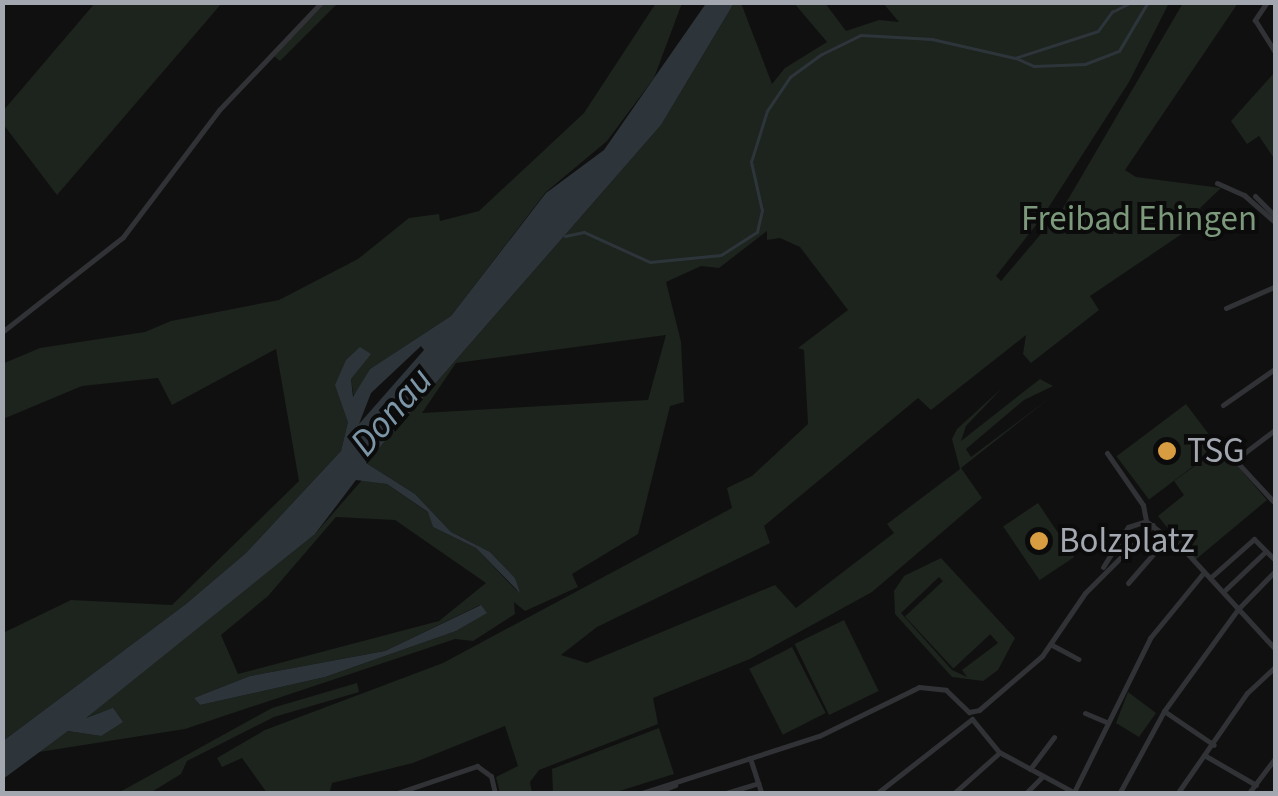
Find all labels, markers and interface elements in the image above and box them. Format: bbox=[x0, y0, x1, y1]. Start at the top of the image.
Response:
park label: Freibad Ehingen bbox=[1021, 198, 1257, 240]
water label: Donau bbox=[341, 358, 443, 466]
place label: TSG bbox=[1187, 430, 1245, 472]
marker: TSG bbox=[1156, 440, 1178, 462]
place label: Bolzplatz bbox=[1059, 520, 1195, 562]
marker: Bolzplatz bbox=[1028, 530, 1050, 552]

